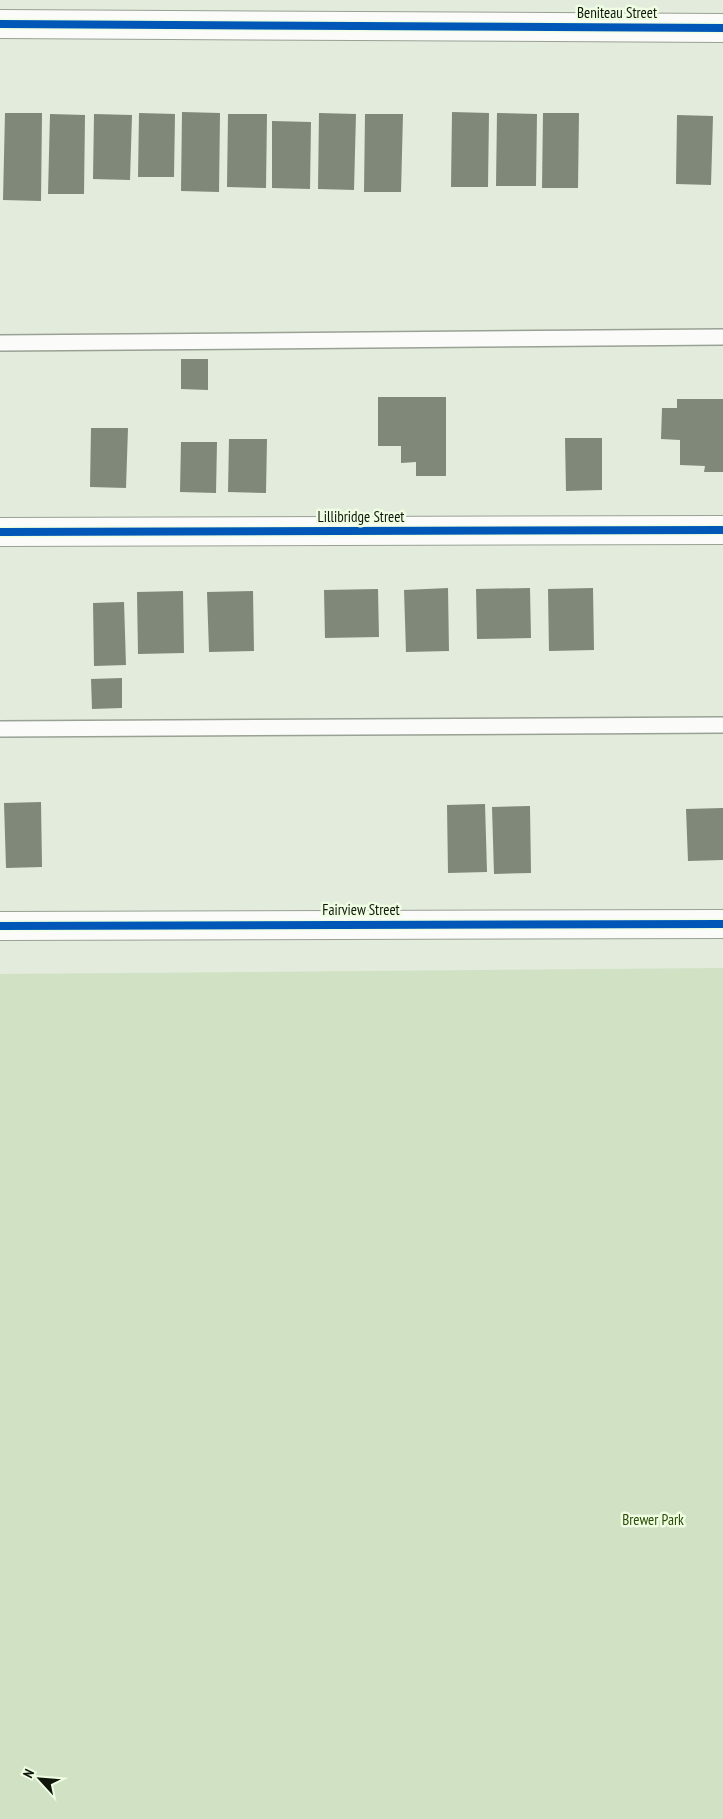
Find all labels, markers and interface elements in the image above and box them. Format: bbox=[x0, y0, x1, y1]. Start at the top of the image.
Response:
street label: Beniteau Street bbox=[577, 3, 657, 22]
street label: Lillibridge Street bbox=[317, 507, 405, 526]
street label: Fairview Street bbox=[322, 900, 400, 919]
park label: Brewer Park bbox=[622, 1510, 684, 1529]
north arrow bbox=[15, 1754, 65, 1804]
text: N bbox=[19, 1766, 38, 1781]

